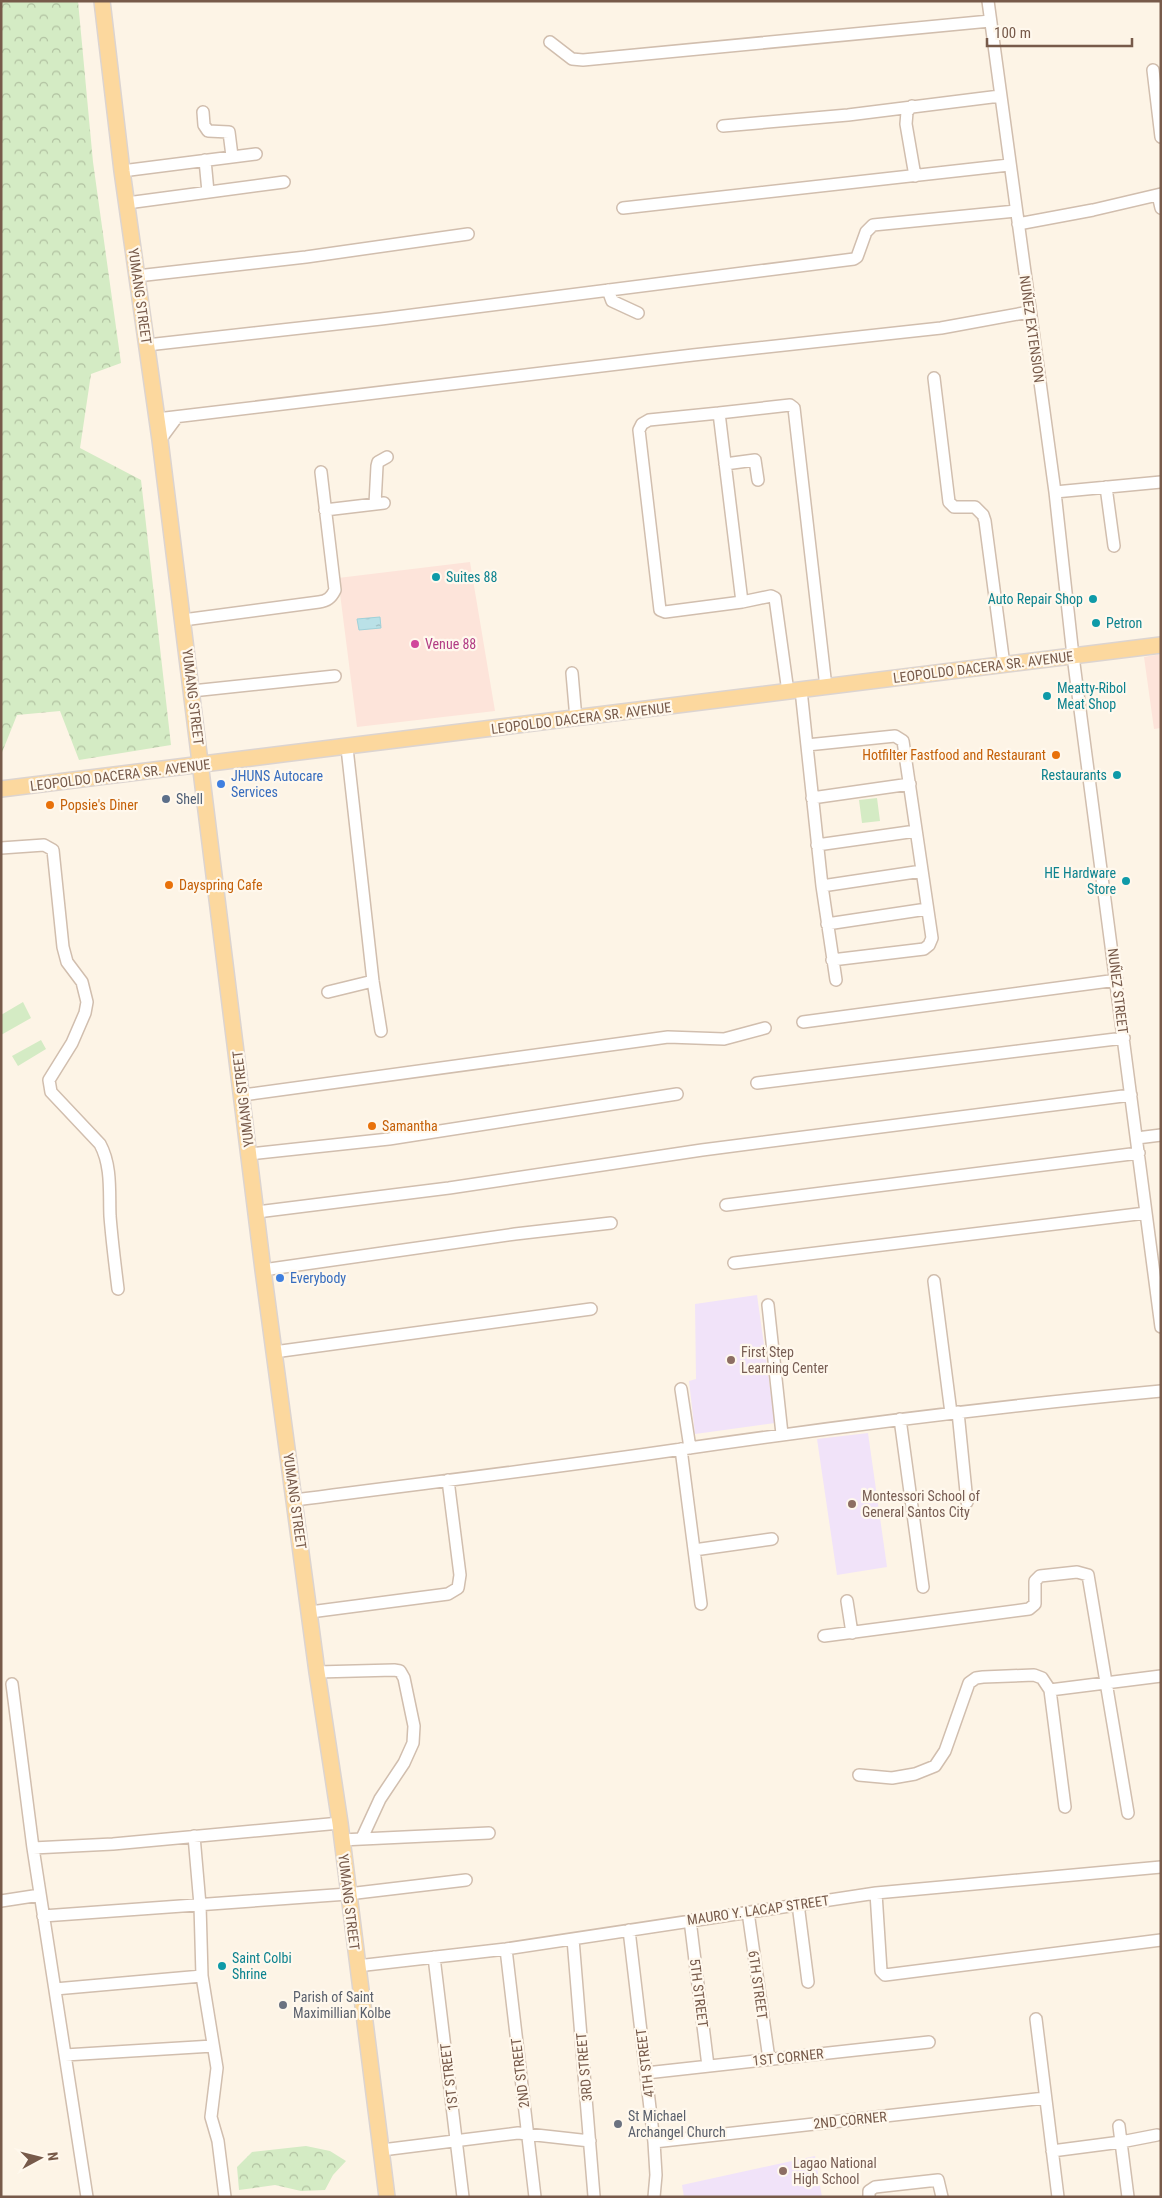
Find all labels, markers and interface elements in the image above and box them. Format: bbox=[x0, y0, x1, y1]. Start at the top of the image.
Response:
scale bar bbox=[987, 15, 1132, 47]
text: 100 m bbox=[994, 24, 1031, 42]
street label: YUMANG STREET bbox=[125, 247, 155, 345]
street label: NUÑEZ EXTENSION bbox=[1017, 274, 1048, 384]
place label: Suites 88 bbox=[446, 569, 497, 585]
marker: Suites 88 bbox=[430, 571, 442, 583]
place label: Auto Repair Shop bbox=[988, 591, 1083, 607]
marker: Auto Repair Shop bbox=[1087, 593, 1099, 605]
place label: Petron bbox=[1106, 615, 1142, 631]
marker: Petron bbox=[1090, 617, 1102, 629]
place label: Venue 88 bbox=[425, 636, 476, 652]
marker: Venue 88 bbox=[409, 638, 421, 650]
street label: YUMANG STREET bbox=[179, 648, 207, 746]
street label: LEOPOLDO DACERA SR. AVENUE bbox=[892, 648, 1074, 686]
place label: Meatty-Ribol Meat Shop bbox=[1057, 680, 1126, 712]
marker: Meatty-Ribol Meat Shop bbox=[1041, 690, 1053, 702]
street label: LEOPOLDO DACERA SR. AVENUE bbox=[490, 699, 672, 737]
place label: Hotfilter Fastfood and Restaurant bbox=[862, 747, 1046, 763]
marker: Hotfilter Fastfood and Restaurant bbox=[1050, 749, 1062, 761]
street label: LEOPOLDO DACERA SR. AVENUE bbox=[29, 756, 211, 794]
place label: Restaurants bbox=[1041, 767, 1107, 783]
place label: JHUNS Autocare Services bbox=[231, 768, 324, 800]
marker: Restaurants bbox=[1111, 769, 1123, 781]
marker: JHUNS Autocare Services bbox=[215, 778, 227, 790]
place label: Shell bbox=[176, 791, 203, 807]
marker: Shell bbox=[160, 793, 172, 805]
place label: Popsie's Diner bbox=[60, 797, 138, 813]
marker: Popsie's Diner bbox=[44, 799, 56, 811]
place label: HE Hardware Store bbox=[1044, 865, 1116, 897]
marker: HE Hardware Store bbox=[1120, 875, 1132, 887]
place label: Dayspring Cafe bbox=[179, 877, 263, 893]
marker: Dayspring Cafe bbox=[163, 879, 175, 891]
street label: NUÑEZ STREET bbox=[1105, 947, 1132, 1035]
street label: YUMANG STREET bbox=[229, 1050, 257, 1148]
place label: Samantha bbox=[382, 1118, 438, 1134]
marker: Samantha bbox=[366, 1120, 378, 1132]
place label: Everybody bbox=[290, 1270, 346, 1286]
marker: Everybody bbox=[274, 1272, 286, 1284]
place label: First Step Learning Center bbox=[741, 1344, 828, 1376]
marker: First Step Learning Center bbox=[725, 1354, 737, 1366]
street label: YUMANG STREET bbox=[280, 1452, 310, 1550]
place label: Montessori School of General Santos City bbox=[862, 1488, 981, 1520]
marker: Montessori School of General Santos City bbox=[846, 1498, 858, 1510]
street label: YUMANG STREET bbox=[335, 1853, 363, 1951]
street label: MAURO Y. LACAP STREET bbox=[686, 1892, 830, 1928]
place label: Saint Colbi Shrine bbox=[232, 1950, 292, 1982]
street label: 6TH STREET bbox=[745, 1950, 771, 2020]
street label: 5TH STREET bbox=[687, 1958, 711, 2028]
marker: Saint Colbi Shrine bbox=[216, 1960, 228, 1972]
place label: Parish of Saint Maximillian Kolbe bbox=[293, 1989, 391, 2021]
marker: Parish of Saint Maximillian Kolbe bbox=[277, 1999, 289, 2011]
street label: 4TH STREET bbox=[633, 2028, 657, 2098]
street label: 3RD STREET bbox=[573, 2032, 595, 2102]
street label: 2ND STREET bbox=[508, 2037, 532, 2109]
street label: 1ST STREET bbox=[437, 2042, 461, 2112]
street label: 1ST CORNER bbox=[752, 2045, 825, 2069]
place label: St Michael Archangel Church bbox=[628, 2108, 726, 2140]
street label: 2ND CORNER bbox=[813, 2108, 888, 2132]
marker: St Michael Archangel Church bbox=[612, 2118, 624, 2130]
north arrow bbox=[15, 2133, 65, 2183]
text: N bbox=[44, 2151, 61, 2162]
place label: Lagao National High School bbox=[793, 2155, 877, 2187]
marker: Lagao National High School bbox=[777, 2165, 789, 2177]

